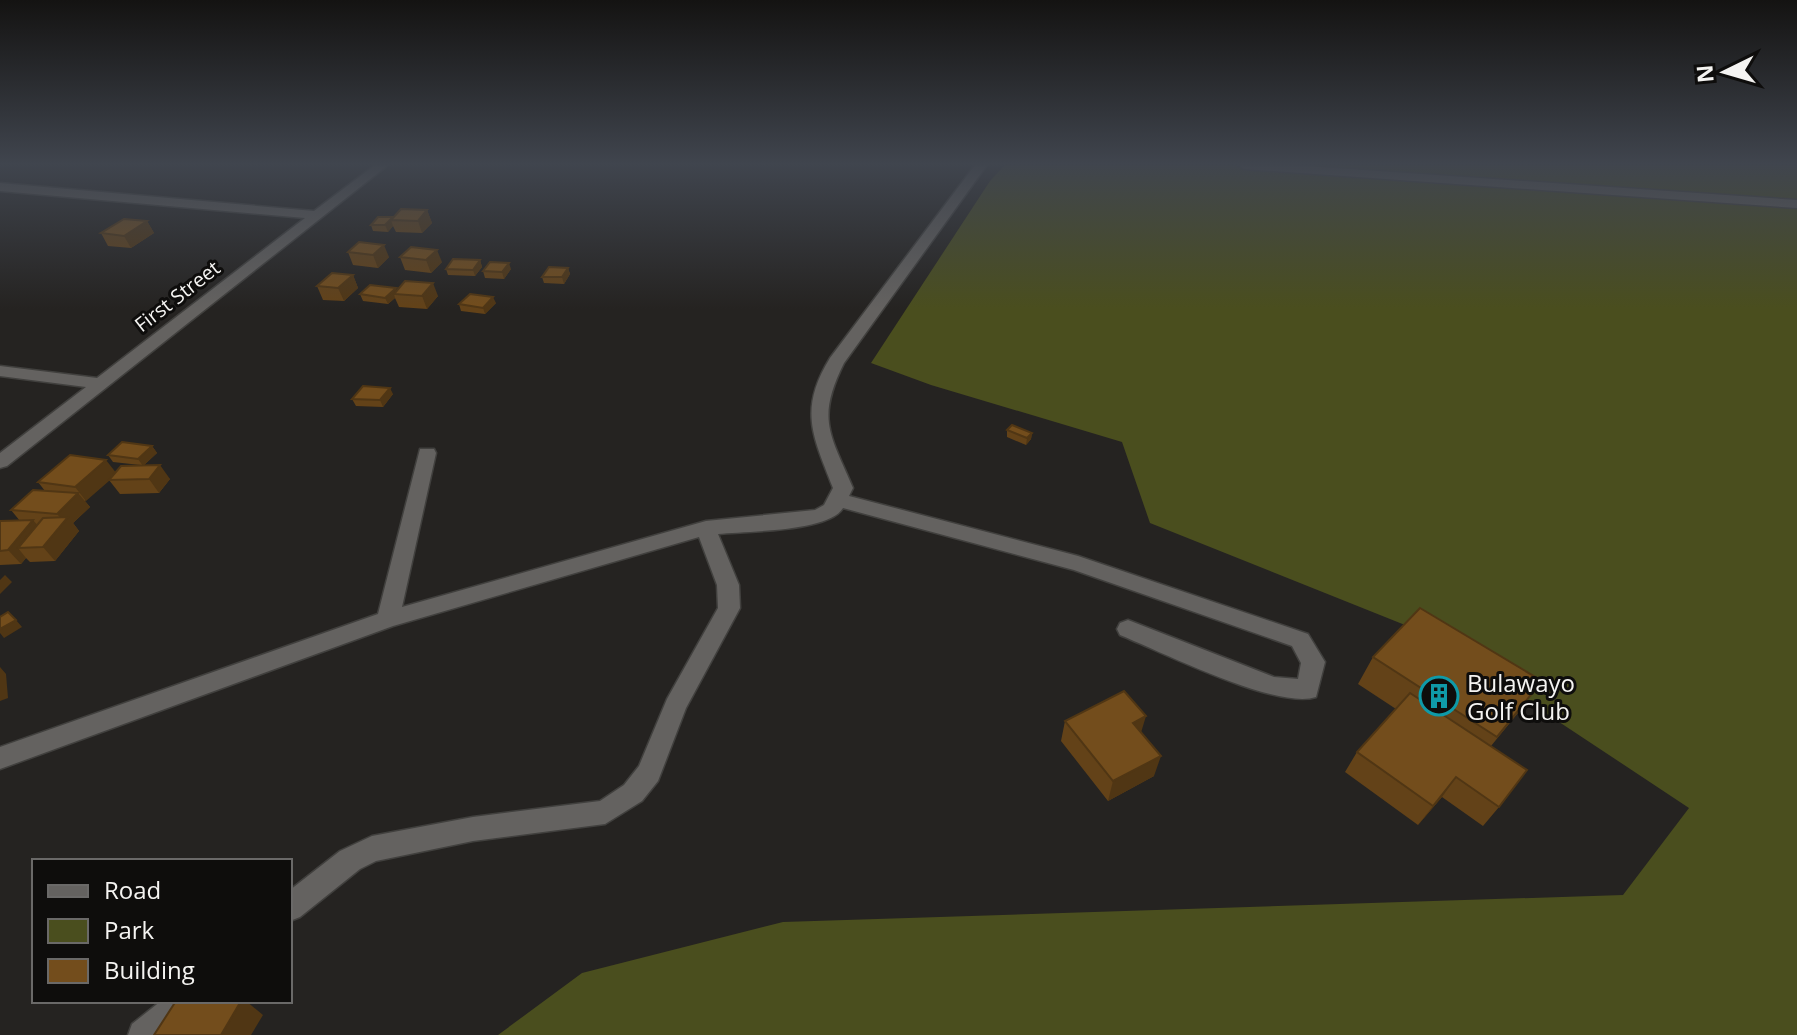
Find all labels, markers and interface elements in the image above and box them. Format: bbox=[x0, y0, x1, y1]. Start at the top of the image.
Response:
north arrow bbox=[1685, 32, 1765, 112]
text: N bbox=[1688, 64, 1720, 84]
street label: First Street bbox=[129, 254, 225, 338]
place label: Bulawayo Golf Club bbox=[1467, 666, 1575, 727]
building icon: Bulawayo Golf Club bbox=[1418, 675, 1460, 717]
legend bbox=[32, 859, 292, 1003]
text: Road bbox=[104, 873, 161, 906]
text: Park bbox=[104, 913, 155, 946]
text: Building bbox=[104, 953, 195, 986]

